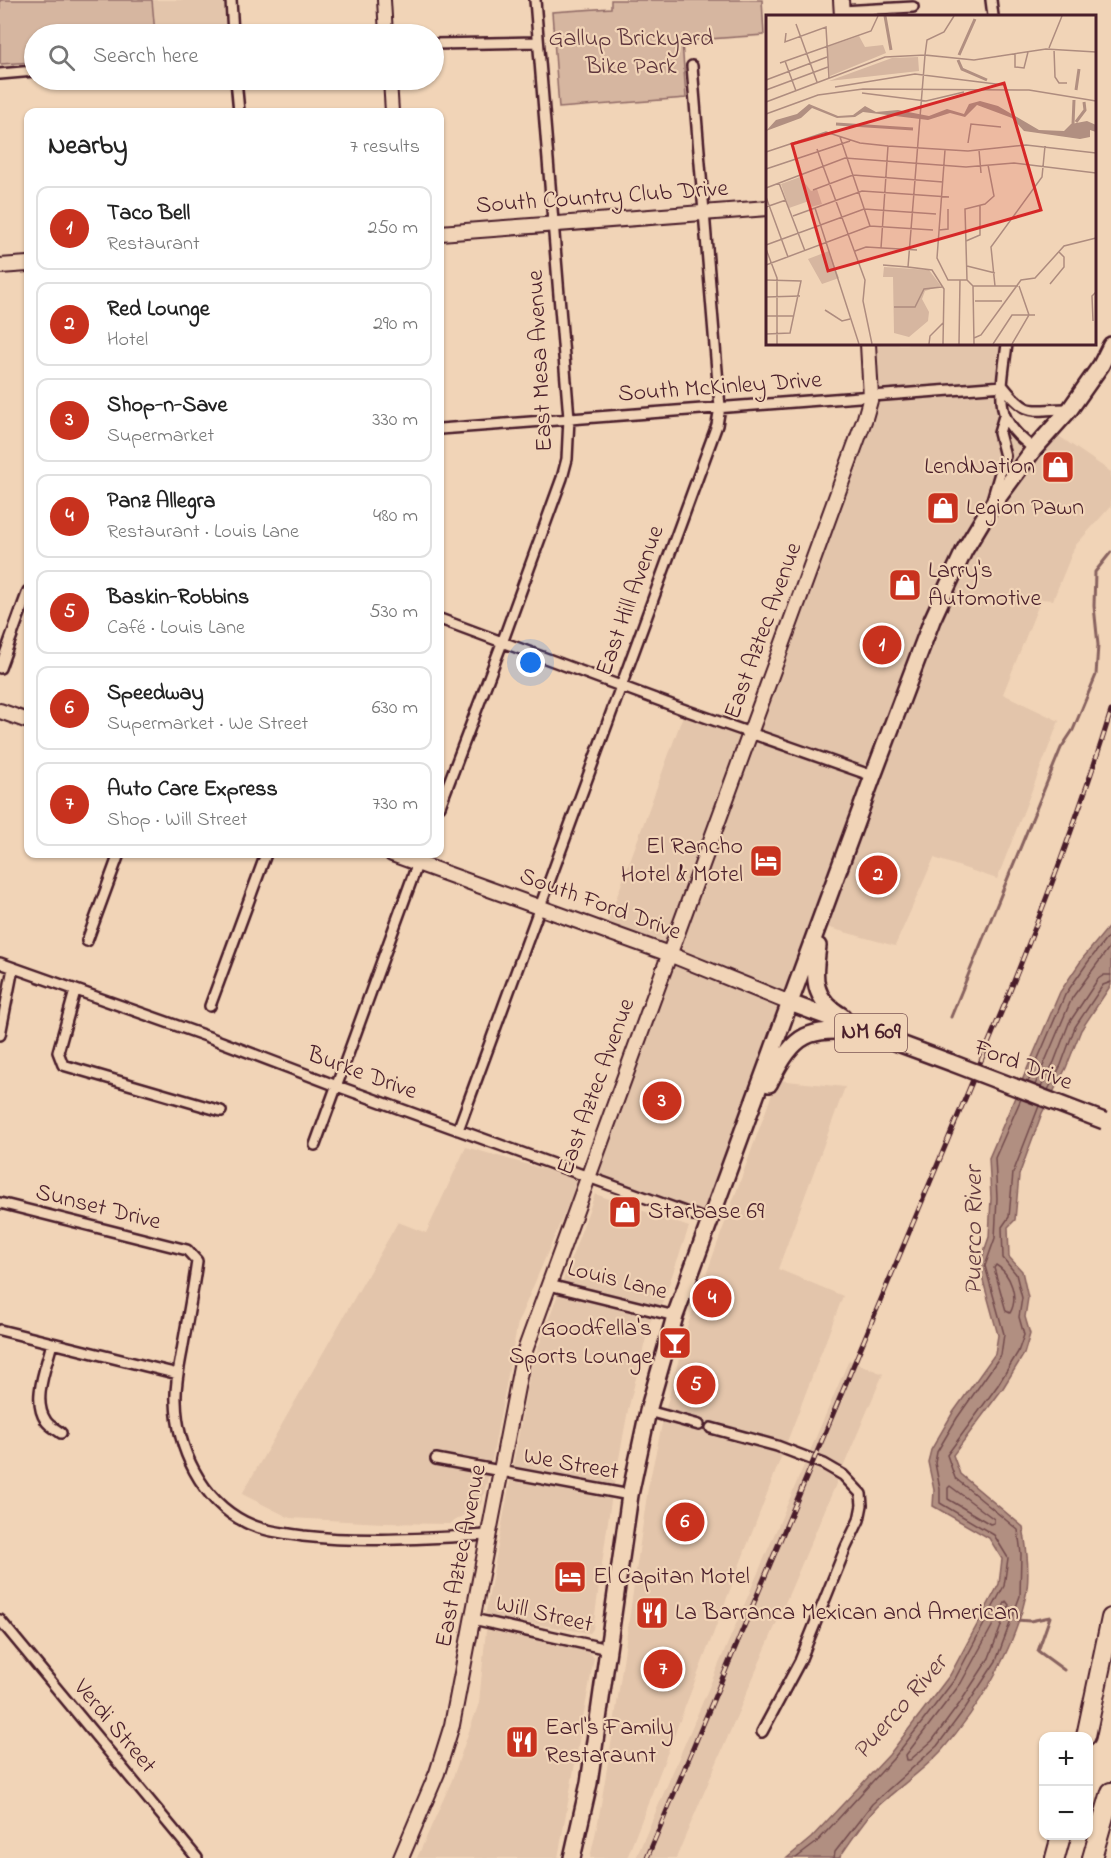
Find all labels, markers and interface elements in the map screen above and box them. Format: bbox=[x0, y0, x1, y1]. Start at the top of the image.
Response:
inset map bbox=[766, 15, 1096, 345]
park label: Gallup Brickyard Bike Park bbox=[548, 22, 714, 85]
search box bbox=[24, 24, 444, 90]
icon: search bbox=[45, 41, 78, 74]
text: Search here bbox=[93, 41, 198, 73]
text: Nearby bbox=[48, 128, 127, 166]
text: 7 results bbox=[350, 133, 420, 162]
street label: South Country Club Drive bbox=[475, 172, 730, 225]
text: Taco Bell bbox=[107, 198, 190, 230]
text: 1 bbox=[66, 214, 73, 243]
text: 250 m bbox=[367, 214, 418, 243]
text: Restaurant bbox=[107, 230, 200, 259]
street label: East Mesa Avenue bbox=[519, 269, 563, 453]
text: Red Lounge bbox=[107, 294, 210, 326]
text: 2 bbox=[65, 310, 74, 339]
text: 290 m bbox=[373, 310, 418, 339]
text: Hotel bbox=[107, 326, 148, 355]
street label: South McKinley Drive bbox=[617, 363, 823, 414]
text: Shop-n-Save bbox=[107, 390, 227, 422]
text: 3 bbox=[65, 406, 74, 435]
text: 330 m bbox=[372, 406, 418, 435]
text: Supermarket bbox=[107, 422, 214, 451]
shop icon: LendNation bbox=[1040, 449, 1076, 485]
place label: LendNation bbox=[924, 450, 1035, 485]
text: Panz Allegra bbox=[107, 486, 215, 518]
shop icon: Legion Pawn bbox=[925, 490, 961, 526]
place label: Legion Pawn bbox=[966, 491, 1084, 526]
text: 4 bbox=[65, 502, 74, 531]
text: 480 m bbox=[373, 502, 418, 531]
text: Restaurant · Louis Lane bbox=[107, 518, 299, 547]
street label: East Hill Avenue bbox=[588, 521, 675, 681]
street label: East Aztec Avenue bbox=[716, 537, 812, 724]
place label: Larry's Automotive bbox=[928, 554, 1041, 617]
shop icon: Larry's Automotive bbox=[887, 567, 923, 603]
text: Baskin-Robbins bbox=[107, 582, 249, 614]
text: 5 bbox=[64, 598, 75, 627]
text: 530 m bbox=[369, 598, 418, 627]
text: Café · Louis Lane bbox=[107, 614, 245, 643]
pin: 1 bbox=[862, 622, 902, 668]
your location bbox=[516, 648, 545, 677]
text: Speedway bbox=[107, 678, 204, 710]
text: 6 bbox=[65, 694, 74, 723]
text: 630 m bbox=[372, 694, 418, 723]
text: Supermarket · We Street bbox=[107, 710, 308, 739]
text: Auto Care Express bbox=[107, 774, 278, 806]
text: 7 bbox=[65, 790, 74, 819]
text: 730 m bbox=[372, 790, 418, 819]
text: Shop · Will Street bbox=[107, 806, 247, 835]
place label: El Rancho Hotel & Motel bbox=[621, 830, 743, 893]
hotel icon: El Rancho Hotel & Motel bbox=[748, 843, 784, 879]
pin: 2 bbox=[858, 852, 898, 898]
street label: South Ford Drive bbox=[514, 859, 686, 951]
street label: East Aztec Avenue bbox=[549, 993, 645, 1180]
road number: NM 609 bbox=[835, 1014, 907, 1052]
street label: Ford Drive bbox=[968, 1031, 1078, 1101]
street label: Burke Drive bbox=[301, 1038, 422, 1110]
pin: 3 bbox=[642, 1078, 682, 1124]
water label: Puerco River bbox=[956, 1163, 994, 1296]
street label: Sunset Drive bbox=[32, 1176, 165, 1241]
shop icon: Starbase 69 bbox=[607, 1194, 643, 1230]
place label: Starbase 69 bbox=[648, 1195, 765, 1230]
street label: Louis Lane bbox=[563, 1252, 671, 1310]
pin: 4 bbox=[692, 1276, 732, 1320]
place label: Goodfella's Sports Lounge bbox=[509, 1312, 652, 1375]
bar icon: Goodfella's Sports Lounge bbox=[657, 1325, 693, 1361]
pin: 5 bbox=[676, 1362, 716, 1408]
street label: We Street bbox=[521, 1439, 621, 1491]
street label: East Aztec Avenue bbox=[427, 1461, 497, 1651]
pin: 6 bbox=[666, 1500, 704, 1544]
hotel icon: El Capitan Motel bbox=[552, 1559, 588, 1595]
place label: El Capitan Motel bbox=[593, 1560, 750, 1595]
street label: Will Street bbox=[492, 1587, 596, 1643]
restaurant icon: La Barranca Mexican and American bbox=[634, 1595, 670, 1631]
place label: La Barranca Mexican and American bbox=[675, 1596, 1019, 1631]
water label: Puerco River bbox=[844, 1645, 960, 1769]
pin: 7 bbox=[644, 1646, 682, 1692]
street label: Verdi Street bbox=[63, 1671, 164, 1782]
place label: Earl's Family Restaraunt bbox=[545, 1711, 674, 1774]
restaurant icon: Earl's Family Restaraunt bbox=[504, 1724, 540, 1760]
map controls bbox=[1039, 1732, 1093, 1840]
button: + bbox=[1039, 1732, 1093, 1786]
button: − bbox=[1039, 1786, 1093, 1840]

